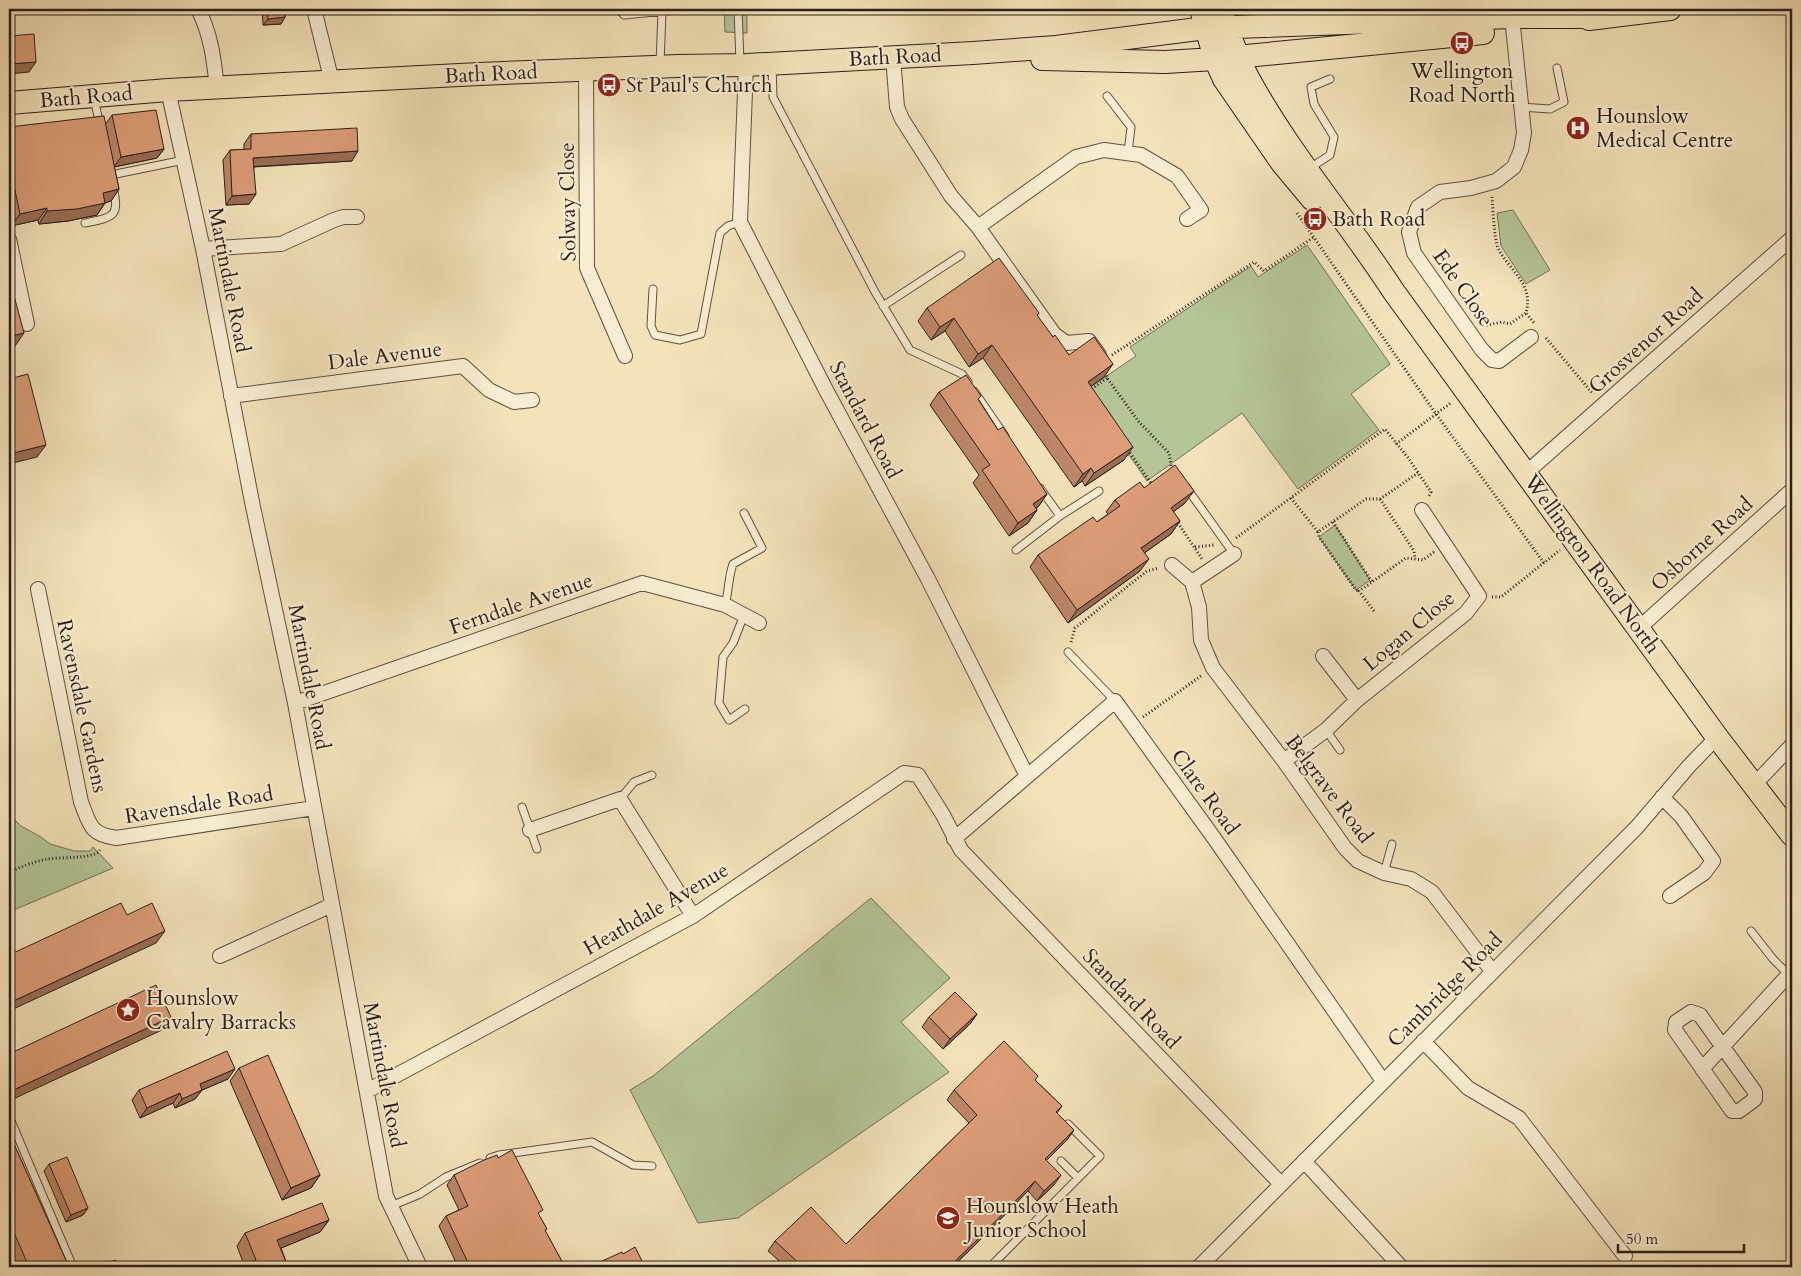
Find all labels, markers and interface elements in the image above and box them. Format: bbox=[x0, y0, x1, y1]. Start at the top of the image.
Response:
bus stop icon: Wellington Road North bbox=[1449, 30, 1475, 56]
street label: Bath Road bbox=[848, 40, 942, 74]
street label: Bath Road bbox=[444, 57, 538, 91]
place label: Wellington Road North bbox=[1409, 57, 1516, 110]
place label: St Paul's Church bbox=[626, 71, 773, 100]
bus stop icon: St Paul's Church bbox=[596, 72, 622, 98]
street label: Bath Road bbox=[38, 78, 134, 116]
place label: Hounslow Medical Centre bbox=[1596, 102, 1733, 155]
hospital icon: Hounslow Medical Centre bbox=[1565, 115, 1591, 141]
street label: Solway Close bbox=[552, 142, 584, 262]
street label: Martindale Road bbox=[201, 205, 257, 355]
place label: Bath Road bbox=[1332, 205, 1425, 234]
bus stop icon: Bath Road bbox=[1302, 206, 1328, 232]
street label: Ede Close bbox=[1426, 243, 1500, 333]
street label: Grosvenor Road bbox=[1582, 282, 1710, 400]
street label: Dale Avenue bbox=[326, 335, 444, 377]
street label: Standard Road bbox=[822, 356, 908, 484]
street label: Wellington Road North bbox=[1516, 468, 1667, 660]
street label: Osborne Road bbox=[1644, 490, 1760, 598]
street label: Ferndale Avenue bbox=[445, 566, 597, 642]
street label: Logan Close bbox=[1357, 584, 1461, 678]
street label: Martindale Road bbox=[281, 602, 337, 752]
street label: Ravensdale Gardens bbox=[49, 617, 115, 795]
street label: Belgrave Road bbox=[1278, 729, 1380, 849]
street label: Clare Road bbox=[1164, 743, 1246, 841]
street label: Ravensdale Road bbox=[123, 779, 275, 831]
street label: Heathdale Avenue bbox=[578, 856, 734, 962]
street label: Cambridge Road bbox=[1381, 926, 1509, 1054]
street label: Standard Road bbox=[1076, 943, 1186, 1055]
place label: Hounslow Cavalry Barracks bbox=[146, 984, 296, 1037]
place icon: Hounslow Cavalry Barracks bbox=[115, 997, 141, 1023]
street label: Martindale Road bbox=[356, 1000, 412, 1150]
place label: Hounslow Heath Junior School bbox=[963, 1192, 1119, 1245]
school or university icon: Hounslow Heath Junior School bbox=[935, 1205, 961, 1231]
scale bar bbox=[1618, 1221, 1745, 1253]
text: 50 m bbox=[1626, 1229, 1658, 1249]

